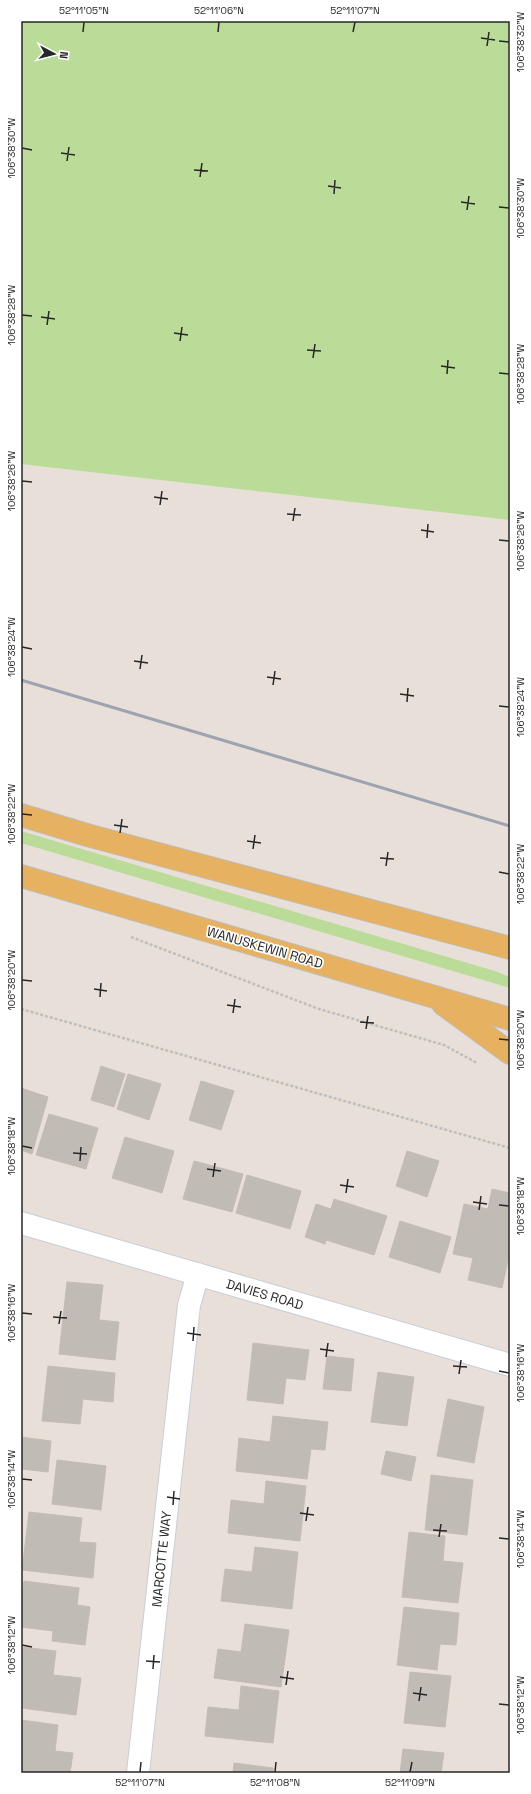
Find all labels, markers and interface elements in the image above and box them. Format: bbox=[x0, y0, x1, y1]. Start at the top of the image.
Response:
text: 52°11'05"N bbox=[59, 4, 109, 17]
text: 52°11'06"N bbox=[194, 4, 244, 17]
text: 52°11'07"N bbox=[330, 4, 380, 17]
text: 106°38'32"W bbox=[514, 12, 527, 72]
north arrow bbox=[34, 34, 74, 74]
text: N bbox=[57, 51, 71, 60]
text: 106°38'30"W bbox=[5, 117, 18, 178]
text: 106°38'30"W bbox=[514, 177, 527, 238]
text: 106°38'28"W bbox=[5, 284, 18, 345]
text: 106°38'28"W bbox=[514, 343, 527, 404]
text: 106°38'26"W bbox=[5, 451, 18, 511]
text: 106°38'26"W bbox=[514, 511, 527, 571]
text: 106°38'24"W bbox=[5, 617, 18, 677]
text: 106°38'24"W bbox=[514, 677, 527, 737]
text: 106°38'22"W bbox=[5, 784, 18, 844]
text: 106°38'22"W bbox=[514, 844, 527, 904]
street label: WANUSKEWIN ROAD bbox=[205, 923, 325, 972]
text: 106°38'20"W bbox=[5, 949, 18, 1010]
text: 106°38'20"W bbox=[514, 1009, 527, 1070]
text: 106°38'18"W bbox=[5, 1116, 18, 1175]
text: 106°38'18"W bbox=[514, 1176, 527, 1235]
street label: DAVIES ROAD bbox=[224, 1275, 305, 1314]
text: 106°38'16"W bbox=[5, 1283, 18, 1342]
text: 106°38'16"W bbox=[514, 1343, 527, 1402]
text: 106°38'14"W bbox=[5, 1450, 18, 1508]
street label: MARCOTTE WAY bbox=[148, 1510, 175, 1608]
text: 106°38'14"W bbox=[514, 1510, 527, 1568]
text: 106°38'12"W bbox=[5, 1615, 18, 1674]
text: 106°38'12"W bbox=[514, 1675, 527, 1734]
text: 52°11'07"N bbox=[115, 1776, 165, 1789]
text: 52°11'08"N bbox=[250, 1776, 300, 1789]
text: 52°11'09"N bbox=[385, 1776, 435, 1789]

